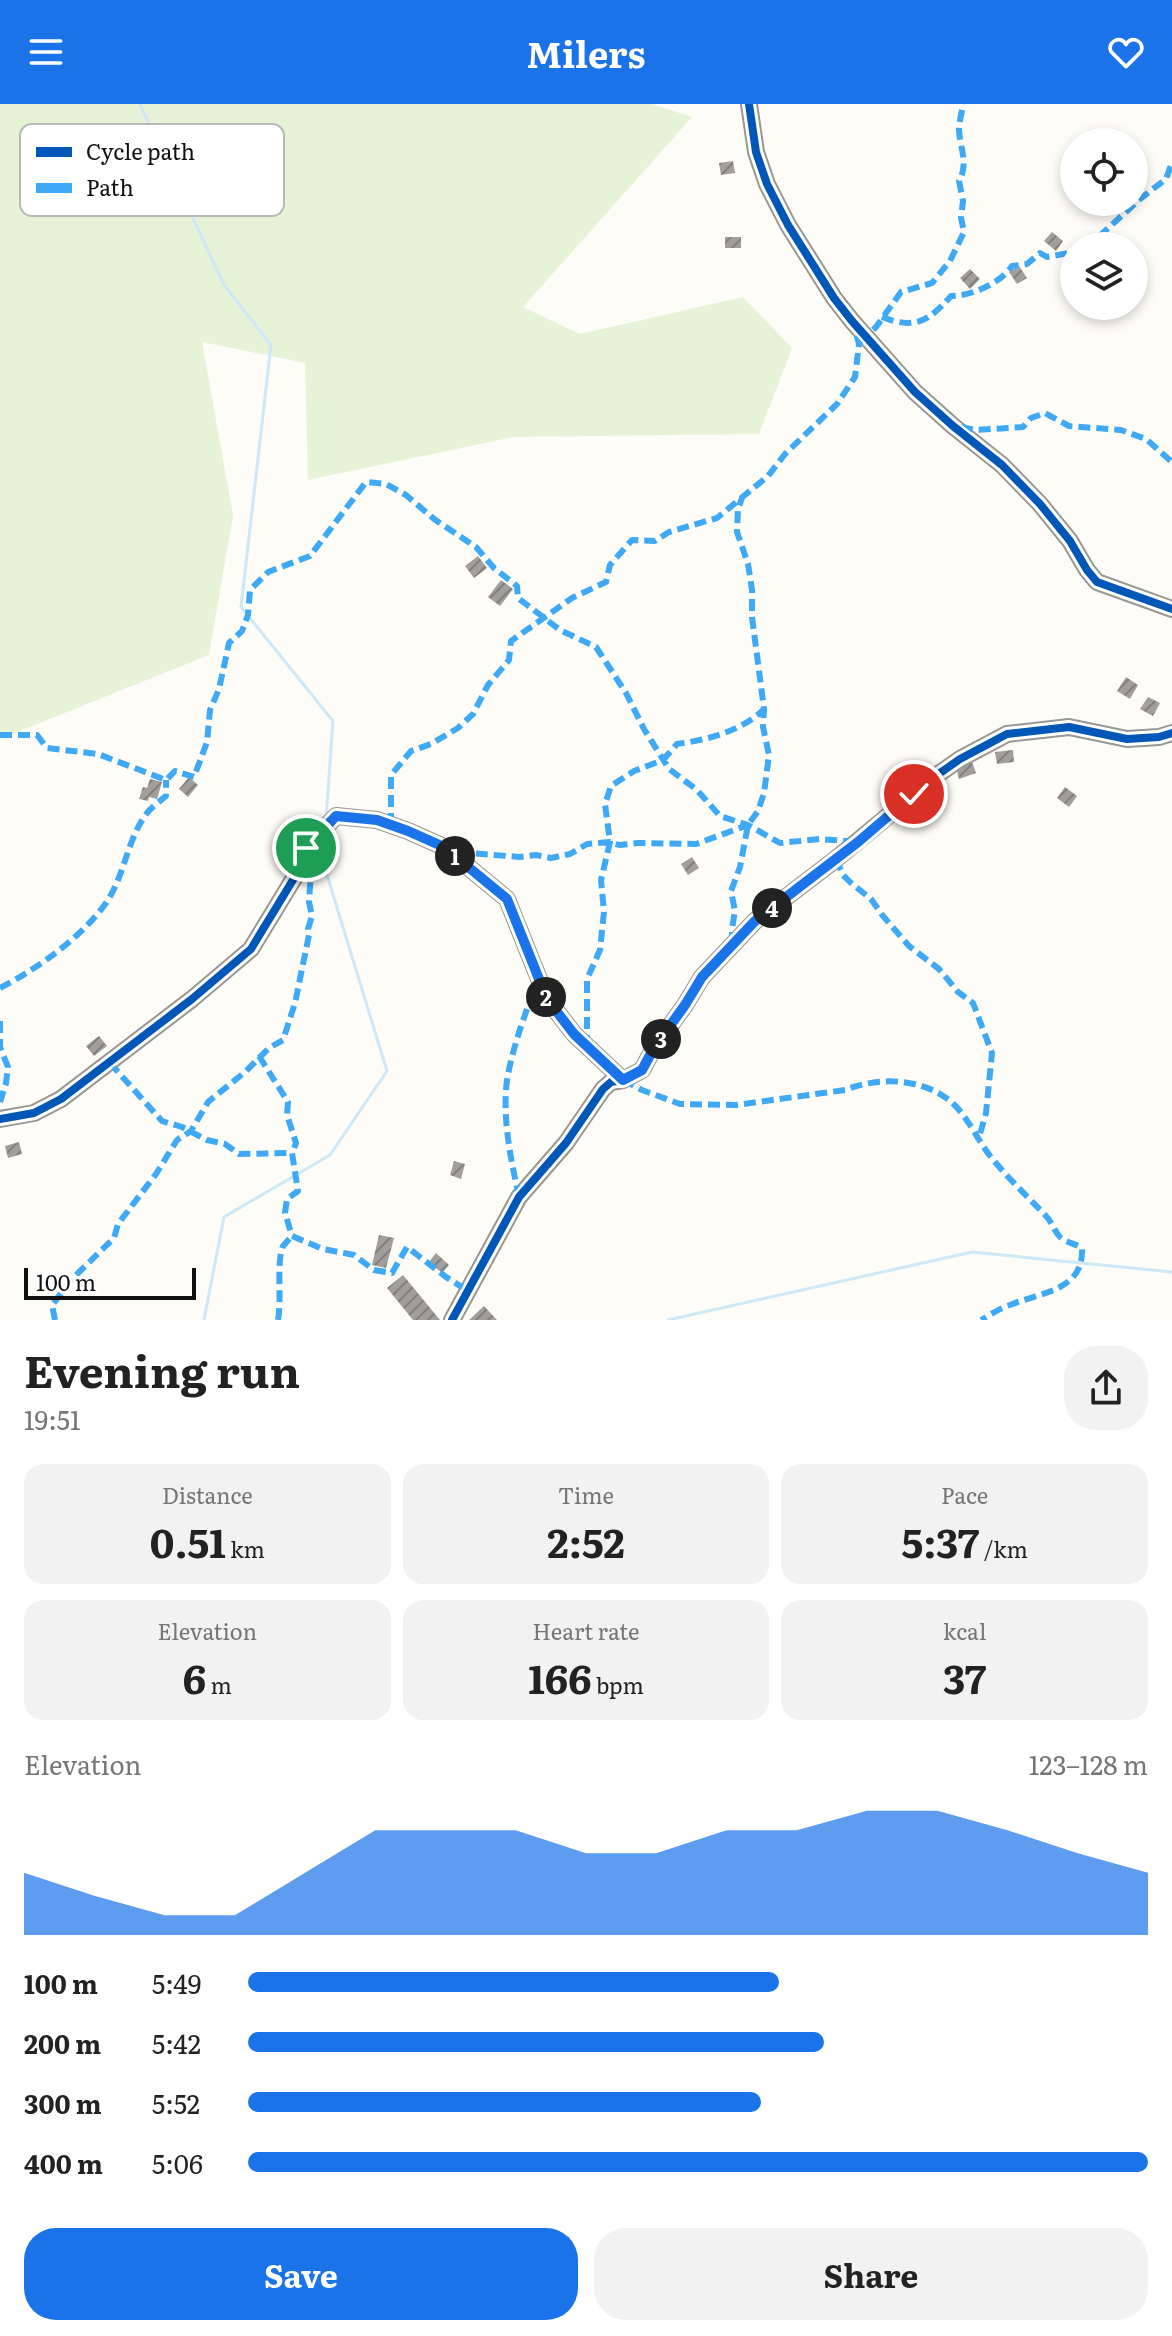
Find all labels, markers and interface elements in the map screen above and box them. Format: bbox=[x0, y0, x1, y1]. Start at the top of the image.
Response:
text: Milers bbox=[527, 26, 645, 79]
icon: menu bbox=[24, 30, 68, 74]
icon: heart bbox=[1104, 30, 1148, 74]
legend bbox=[20, 124, 284, 216]
map controls bbox=[1060, 128, 1148, 320]
button: locate bbox=[1060, 128, 1148, 216]
text: Cycle path bbox=[86, 134, 195, 167]
text: Path bbox=[86, 170, 134, 203]
button: layers bbox=[1060, 232, 1148, 320]
pin bbox=[880, 760, 948, 828]
icon: check bbox=[892, 772, 936, 816]
pin bbox=[272, 814, 340, 882]
icon: arrive bbox=[284, 826, 328, 870]
pin: 1 bbox=[435, 836, 475, 876]
text: 1 bbox=[450, 839, 460, 872]
pin: 4 bbox=[752, 888, 792, 928]
text: 4 bbox=[765, 891, 779, 924]
pin: 2 bbox=[526, 977, 566, 1017]
text: 2 bbox=[540, 980, 552, 1013]
pin: 3 bbox=[641, 1019, 681, 1059]
text: 3 bbox=[655, 1022, 667, 1055]
scale bar bbox=[24, 1264, 196, 1300]
text: 100 m bbox=[36, 1265, 96, 1298]
text: Evening run bbox=[24, 1336, 300, 1402]
button: share bbox=[1064, 1346, 1148, 1430]
text: 19:51 bbox=[24, 1399, 81, 1438]
text: Distance bbox=[162, 1478, 253, 1511]
text: Time bbox=[558, 1478, 614, 1511]
text: Pace bbox=[941, 1478, 988, 1511]
text: 0.51 bbox=[150, 1511, 226, 1570]
text: 2:52 bbox=[547, 1511, 625, 1570]
text: 5:37 bbox=[901, 1511, 979, 1570]
text: km bbox=[226, 1532, 265, 1565]
text: /km bbox=[979, 1532, 1028, 1565]
text: Elevation bbox=[158, 1614, 257, 1647]
text: Heart rate bbox=[533, 1614, 639, 1647]
text: kcal bbox=[943, 1614, 986, 1647]
text: 6 bbox=[183, 1647, 206, 1706]
text: 166 bbox=[528, 1647, 592, 1706]
text: 37 bbox=[943, 1647, 986, 1706]
text: m bbox=[206, 1668, 232, 1701]
text: bpm bbox=[592, 1668, 644, 1701]
text: Elevation bbox=[24, 1744, 142, 1783]
text: 123–128 m bbox=[1029, 1744, 1148, 1783]
text: 100 m bbox=[24, 1963, 98, 2002]
text: 5:49 bbox=[152, 1963, 201, 2002]
text: 200 m bbox=[24, 2023, 101, 2062]
text: 5:42 bbox=[152, 2023, 201, 2062]
text: 300 m bbox=[24, 2083, 102, 2122]
text: 5:52 bbox=[152, 2083, 200, 2122]
text: 400 m bbox=[24, 2143, 103, 2182]
text: 5:06 bbox=[152, 2143, 203, 2182]
button: Save bbox=[24, 2228, 578, 2320]
button: Share bbox=[594, 2228, 1148, 2320]

